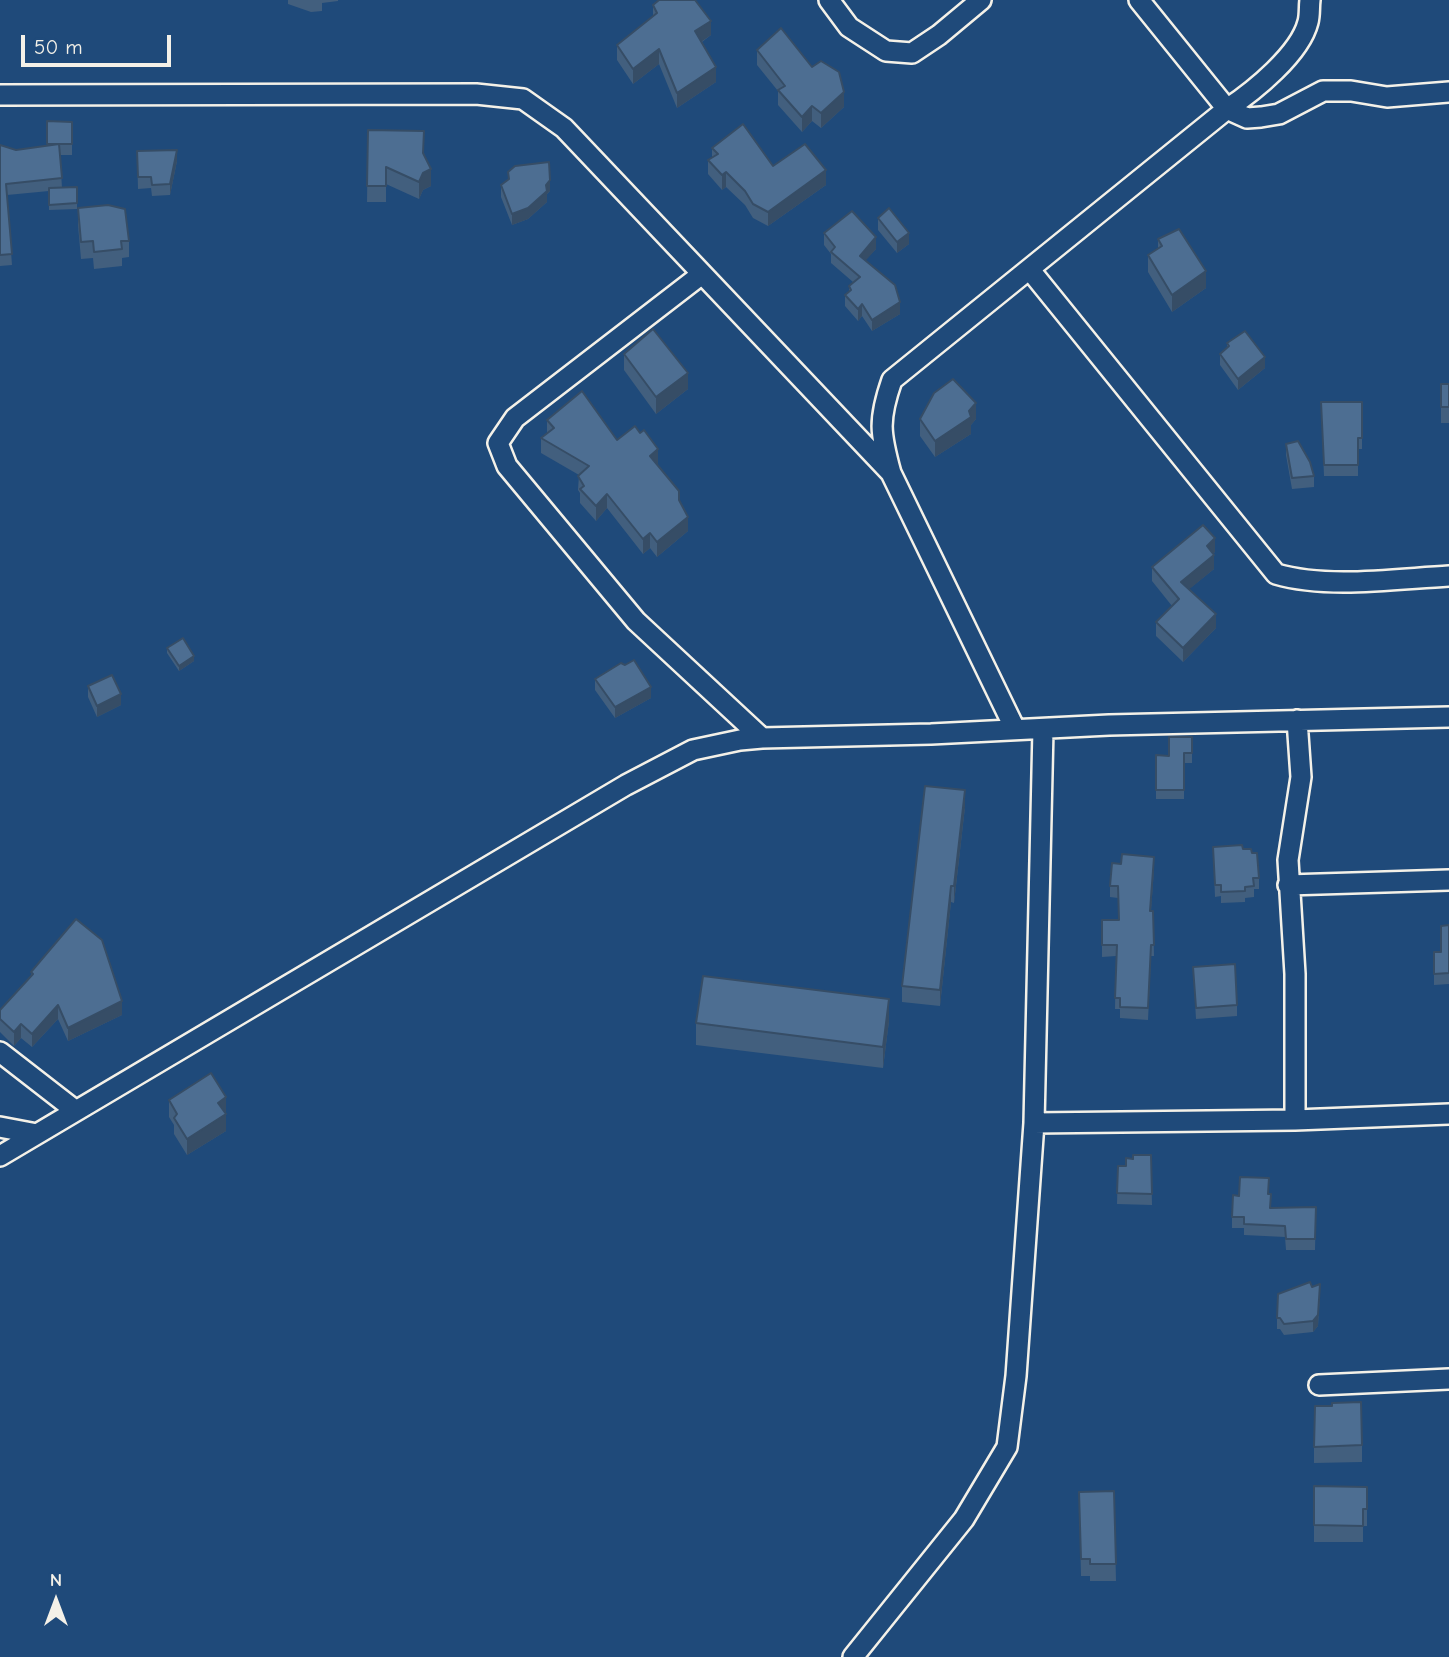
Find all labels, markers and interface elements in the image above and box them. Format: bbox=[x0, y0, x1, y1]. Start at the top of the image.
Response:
scale bar bbox=[24, 21, 175, 65]
text: 50 m bbox=[34, 35, 83, 59]
north arrow bbox=[21, 1566, 91, 1636]
text: N bbox=[50, 1569, 62, 1591]

